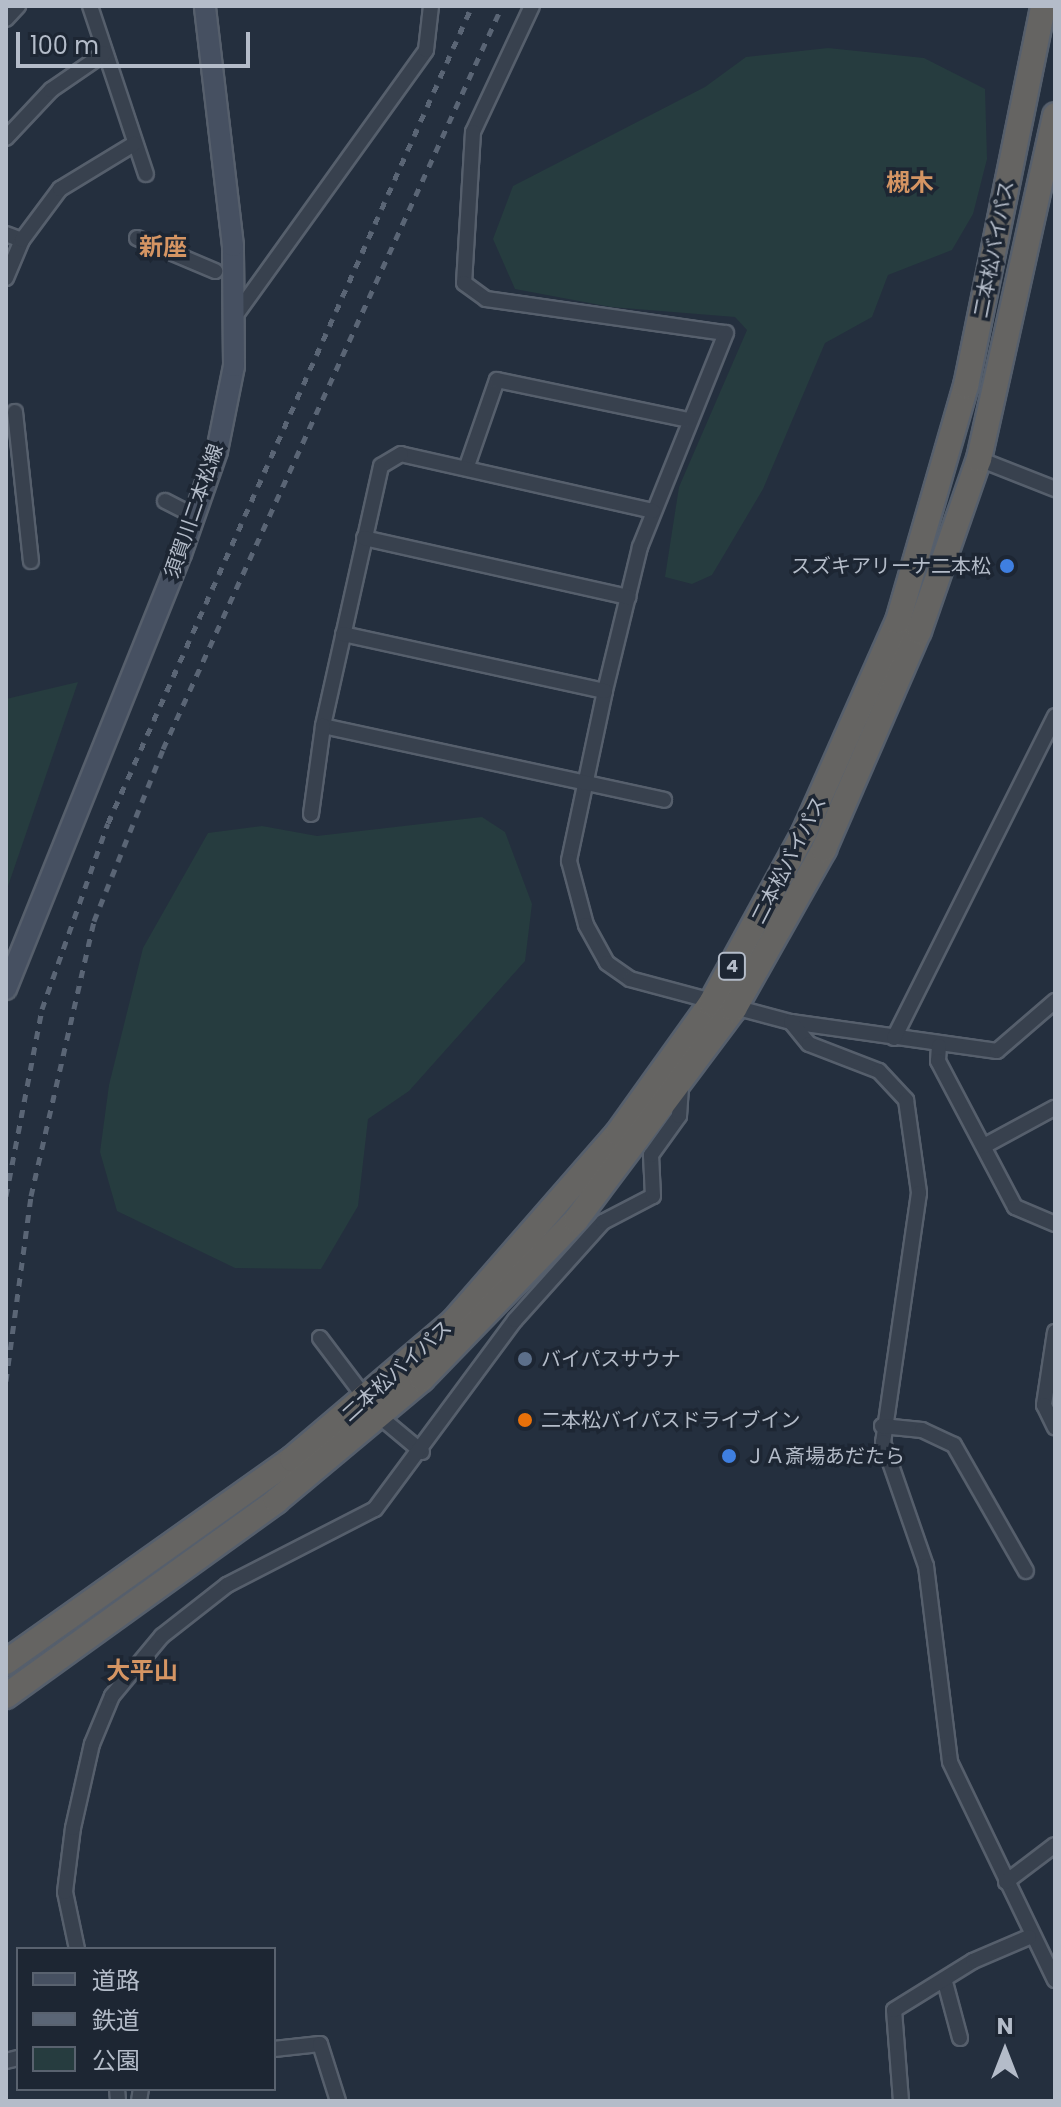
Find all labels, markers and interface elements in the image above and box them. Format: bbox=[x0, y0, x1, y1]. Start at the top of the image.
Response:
scale bar bbox=[20, 16, 254, 66]
text: 100 m bbox=[30, 29, 99, 62]
district label: 槻木 bbox=[886, 169, 934, 197]
street label: 二本松バイパス bbox=[969, 178, 1019, 320]
district label: 新座 bbox=[139, 233, 187, 261]
street label: 須賀川二本松線 bbox=[160, 441, 228, 581]
place label: スズキアリーナ二本松 bbox=[791, 554, 991, 578]
marker: スズキアリーナ二本松 bbox=[998, 557, 1016, 575]
street label: 二本松バイパス bbox=[747, 792, 831, 928]
road number: 4 bbox=[716, 952, 748, 980]
street label: 二本松バイパス bbox=[337, 1315, 457, 1427]
place label: バイパスサウナ bbox=[541, 1347, 681, 1371]
marker: バイパスサウナ bbox=[516, 1350, 534, 1368]
place label: 二本松バイパスドライブイン bbox=[541, 1408, 801, 1432]
marker: 二本松バイパスドライブイン bbox=[516, 1411, 534, 1429]
place label: ＪＡ斎場あだたら bbox=[745, 1444, 905, 1468]
marker: ＪＡ斎場あだたら bbox=[720, 1447, 738, 1465]
district label: 大平山 bbox=[106, 1657, 178, 1685]
legend bbox=[16, 1947, 276, 2091]
text: 道路 bbox=[92, 1964, 140, 1997]
text: 鉄道 bbox=[92, 2004, 140, 2037]
north arrow bbox=[965, 2011, 1045, 2091]
text: N bbox=[997, 2011, 1013, 2042]
text: 公園 bbox=[92, 2044, 140, 2077]

